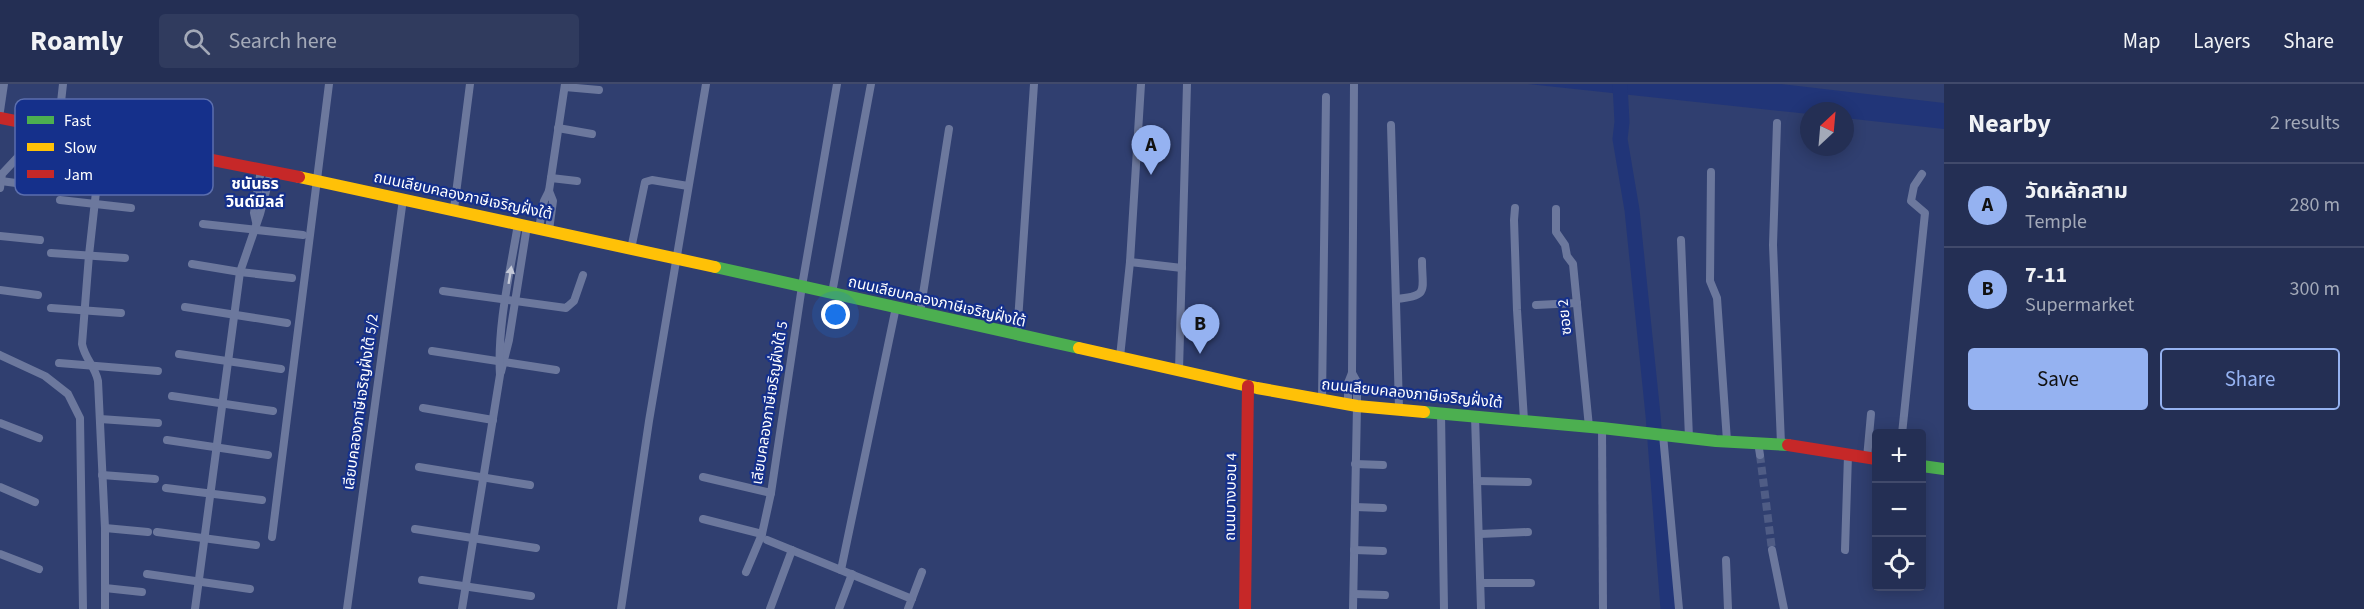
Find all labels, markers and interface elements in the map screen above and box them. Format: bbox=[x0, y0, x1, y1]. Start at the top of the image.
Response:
search box bbox=[159, 14, 579, 68]
text: Roamly bbox=[30, 21, 123, 61]
icon: search bbox=[180, 25, 213, 58]
text: Search here bbox=[228, 25, 337, 57]
text: Map bbox=[2123, 26, 2160, 56]
text: Layers bbox=[2193, 26, 2250, 56]
text: Share bbox=[2283, 26, 2334, 56]
legend bbox=[15, 99, 213, 195]
north arrow bbox=[1800, 102, 1854, 156]
text: Nearby bbox=[1968, 105, 2051, 142]
text: 2 results bbox=[2270, 109, 2340, 137]
text: Fast bbox=[64, 110, 92, 132]
pin: A bbox=[1132, 126, 1170, 175]
text: Slow bbox=[64, 137, 97, 159]
text: Jam bbox=[64, 164, 93, 186]
street label: ถนนเลียบคลองภาษีเจริญฝั่งใต้ bbox=[372, 166, 554, 225]
district label: ชนันธร วินด์มิลล์ bbox=[225, 173, 284, 213]
text: วัดหลักสาม bbox=[2025, 175, 2128, 207]
text: A bbox=[1982, 191, 1993, 219]
text: 280 m bbox=[2290, 191, 2340, 219]
text: Temple bbox=[2025, 208, 2087, 236]
text: 7-11 bbox=[2025, 259, 2067, 291]
one-way arrow bbox=[505, 266, 514, 285]
street label: ถนนเลียบคลองภาษีเจริญฝั่งใต้ bbox=[846, 271, 1028, 333]
text: B bbox=[1981, 275, 1994, 303]
text: 300 m bbox=[2290, 275, 2340, 303]
text: Supermarket bbox=[2025, 291, 2134, 319]
street label: ซอย 2 bbox=[1553, 298, 1577, 336]
your location bbox=[821, 300, 850, 329]
pin: B bbox=[1180, 304, 1220, 354]
street label: เลียบคลองภาษีเจริญฝั่งใต้ 5/2 bbox=[338, 313, 384, 491]
street label: เลียบคลองภาษีเจริญฝั่งใต้ 5 bbox=[746, 320, 793, 486]
button: Save bbox=[1968, 348, 2148, 410]
button: Share bbox=[2160, 348, 2340, 410]
street label: ถนนเลียบคลองภาษีเจริญฝั่งใต้ bbox=[1320, 374, 1504, 414]
map controls bbox=[1872, 429, 1926, 591]
button: + bbox=[1872, 429, 1926, 483]
street label: ถนนบางบอน 4 bbox=[1220, 452, 1242, 541]
button: − bbox=[1872, 483, 1926, 537]
button: locate bbox=[1872, 537, 1926, 591]

